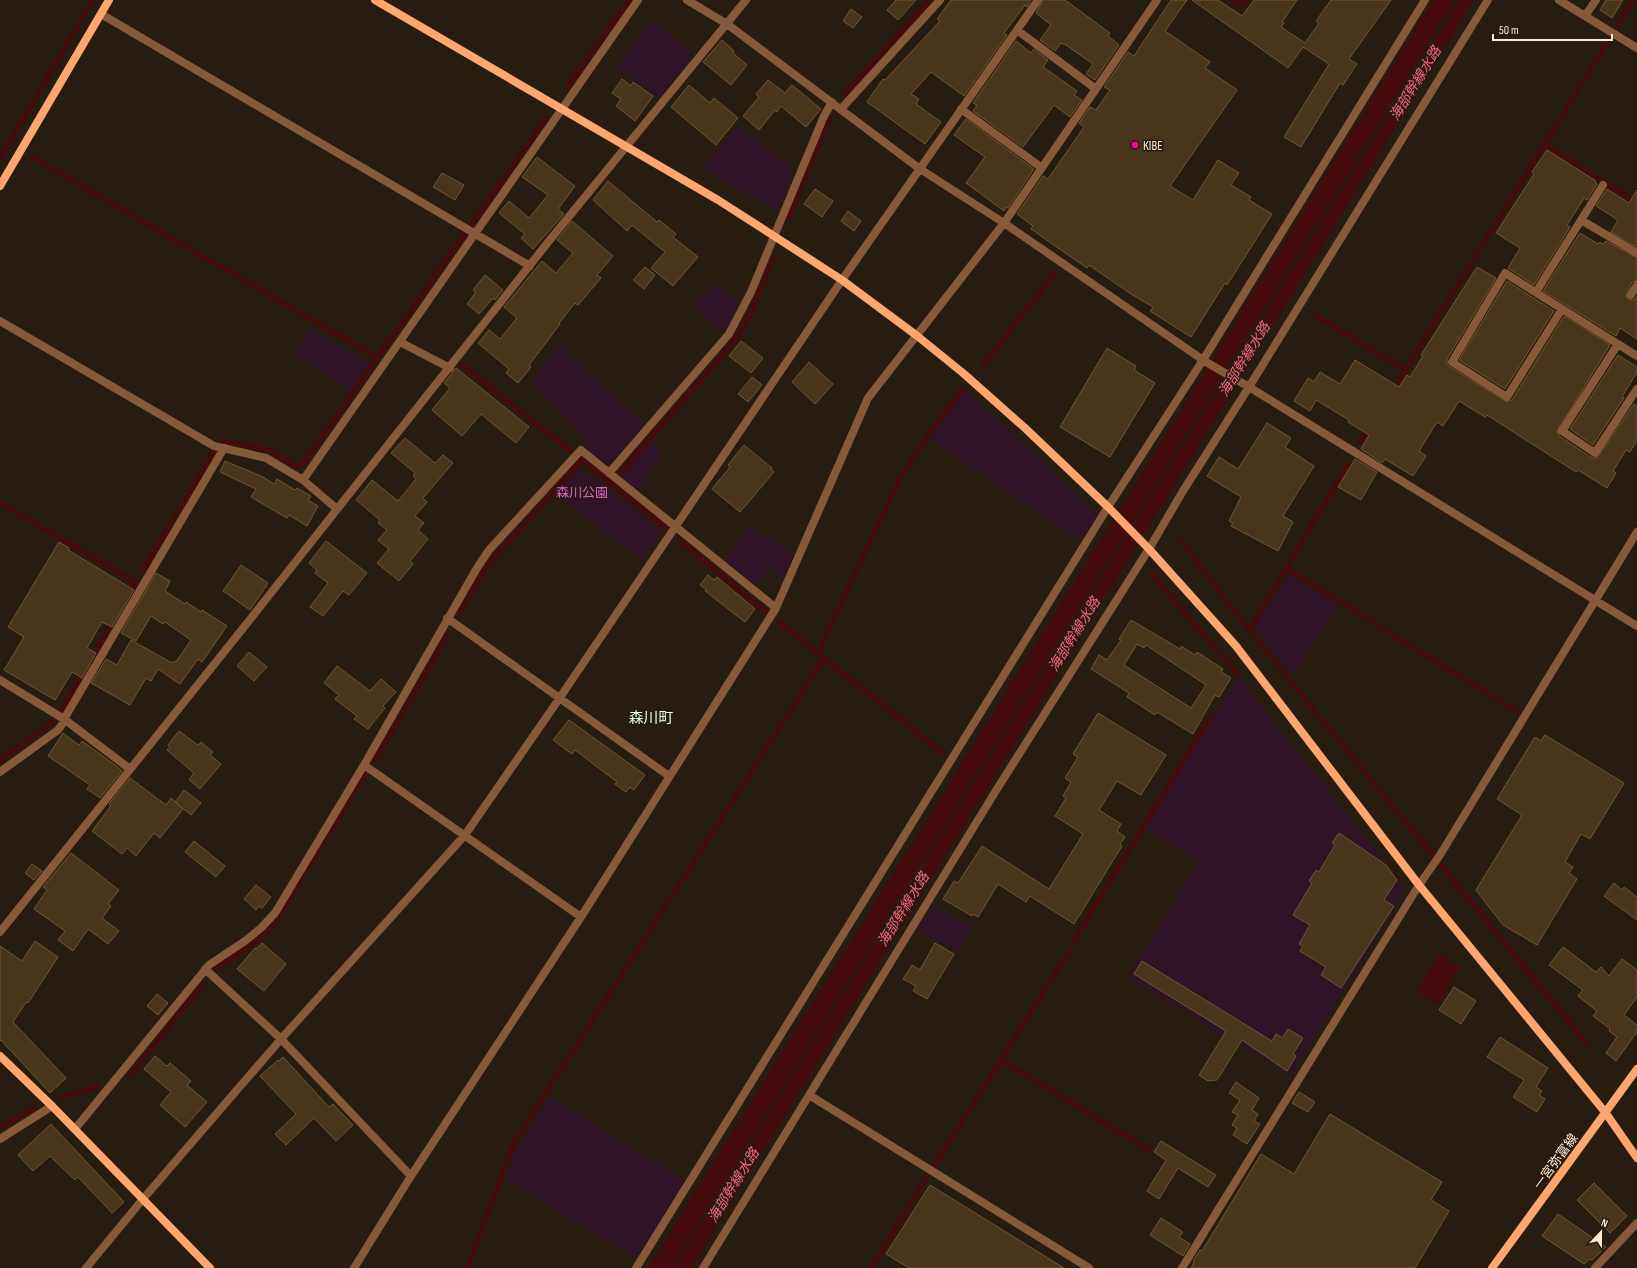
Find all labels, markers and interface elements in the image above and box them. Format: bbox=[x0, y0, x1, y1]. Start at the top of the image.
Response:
scale bar bbox=[1493, 16, 1612, 42]
text: 50 m bbox=[1499, 23, 1519, 38]
water label: 海部幹線水路 bbox=[1386, 42, 1445, 123]
place label: KIBE bbox=[1143, 138, 1163, 154]
marker: KIBE bbox=[1130, 140, 1140, 150]
water label: 海部幹線水路 bbox=[1215, 318, 1274, 399]
park label: 森川公園 bbox=[556, 485, 608, 501]
water label: 海部幹線水路 bbox=[1045, 593, 1104, 674]
district label: 森川町 bbox=[628, 709, 674, 728]
water label: 海部幹線水路 bbox=[874, 868, 933, 949]
street label: 一宮弥富線 bbox=[1530, 1131, 1581, 1193]
water label: 海部幹線水路 bbox=[704, 1144, 763, 1225]
north arrow bbox=[1581, 1212, 1621, 1252]
text: N bbox=[1599, 1216, 1610, 1230]

